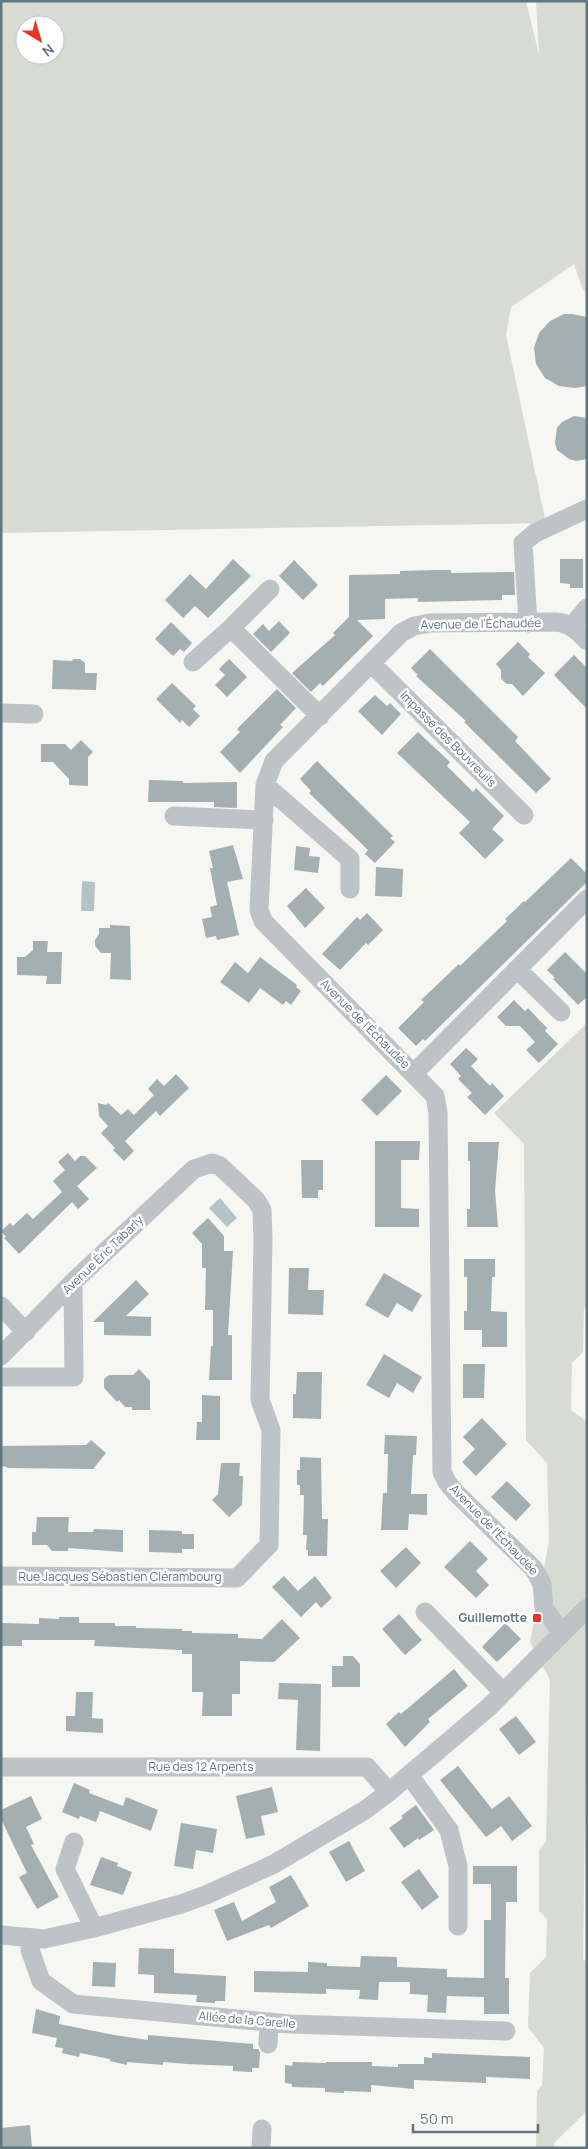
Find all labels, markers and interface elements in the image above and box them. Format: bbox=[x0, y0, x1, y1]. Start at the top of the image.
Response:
north arrow bbox=[15, 15, 65, 65]
text: N bbox=[38, 40, 58, 61]
street label: Avenue de l'Échaudée bbox=[421, 614, 541, 633]
street label: Impasse des Bouvreuils bbox=[397, 687, 500, 790]
street label: Avenue de l'Échaudée bbox=[317, 975, 414, 1072]
street label: Avenue Éric Tabarly bbox=[58, 1211, 147, 1298]
street label: Avenue de l'Échaudée bbox=[446, 1480, 542, 1579]
street label: Rue Jacques Sébastien Clérambourg bbox=[18, 1568, 222, 1585]
place label: Guillemotte bbox=[459, 1609, 527, 1626]
marker: Guillemotte bbox=[531, 1612, 543, 1624]
street label: Rue des 12 Arpents bbox=[149, 1758, 253, 1775]
street label: Allée de la Carelle bbox=[198, 2007, 296, 2032]
scale bar bbox=[413, 2102, 538, 2134]
text: 50 m bbox=[420, 2108, 454, 2129]

